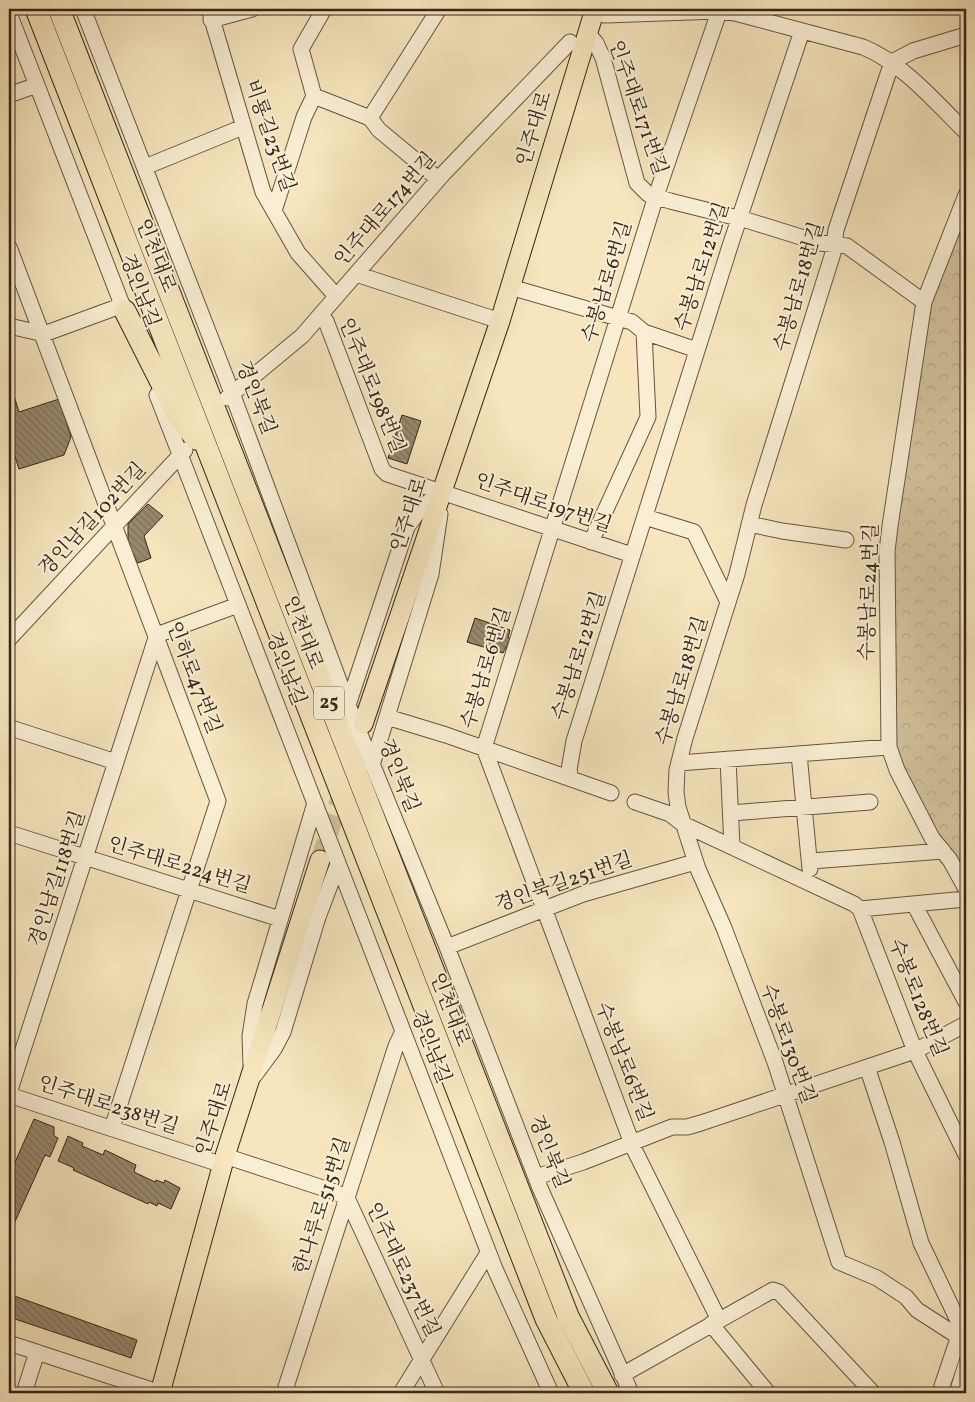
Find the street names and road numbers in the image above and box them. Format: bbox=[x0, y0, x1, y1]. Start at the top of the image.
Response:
street label: 인주대로171번길 bbox=[601, 37, 673, 179]
street label: 비룡길23번길 bbox=[237, 76, 301, 196]
street label: 인주대로 bbox=[510, 88, 560, 170]
street label: 인주대로174번길 bbox=[328, 147, 444, 273]
street label: 수봉남로12번길 bbox=[669, 199, 737, 335]
street label: 인천대로 bbox=[128, 215, 182, 297]
street label: 수봉남로6번길 bbox=[576, 218, 640, 346]
street label: 수봉남로18번길 bbox=[768, 219, 832, 355]
street label: 경인남길 bbox=[112, 250, 166, 332]
street label: 인주대로198번길 bbox=[331, 314, 411, 458]
street label: 경인북길 bbox=[228, 357, 282, 439]
street label: 경인남길102번길 bbox=[33, 457, 153, 583]
street label: 인주대로197번길 bbox=[470, 467, 616, 541]
street label: 인주대로 bbox=[385, 474, 435, 556]
street label: 수봉남로24번길 bbox=[854, 523, 886, 661]
street label: 수봉남로12번길 bbox=[546, 588, 614, 724]
street label: 인천대로 bbox=[275, 592, 329, 674]
street label: 수봉남로6번길 bbox=[455, 604, 519, 732]
street label: 수봉남로18번길 bbox=[650, 613, 716, 749]
street label: 인하로47번길 bbox=[159, 618, 227, 738]
street label: 경인남길 bbox=[258, 628, 312, 710]
road number: 25 bbox=[314, 686, 344, 720]
street label: 경인북길 bbox=[371, 735, 425, 817]
street label: 경인남길118번길 bbox=[23, 807, 93, 951]
street label: 인주대로224번길 bbox=[104, 831, 254, 901]
street label: 경인북길251번길 bbox=[491, 846, 637, 920]
street label: 수봉로128번길 bbox=[881, 935, 953, 1061]
street label: 인천대로 bbox=[422, 969, 476, 1051]
street label: 수봉로130번길 bbox=[752, 980, 822, 1108]
street label: 수봉남로6번길 bbox=[587, 998, 659, 1126]
street label: 경인남길 bbox=[403, 1006, 457, 1088]
street label: 인주대로238번길 bbox=[34, 1070, 182, 1142]
street label: 인주대로 bbox=[190, 1078, 240, 1160]
street label: 경인북길 bbox=[521, 1111, 575, 1193]
street label: 한나루로515번길 bbox=[288, 1134, 358, 1278]
street label: 인주대로237번길 bbox=[358, 1198, 446, 1342]

